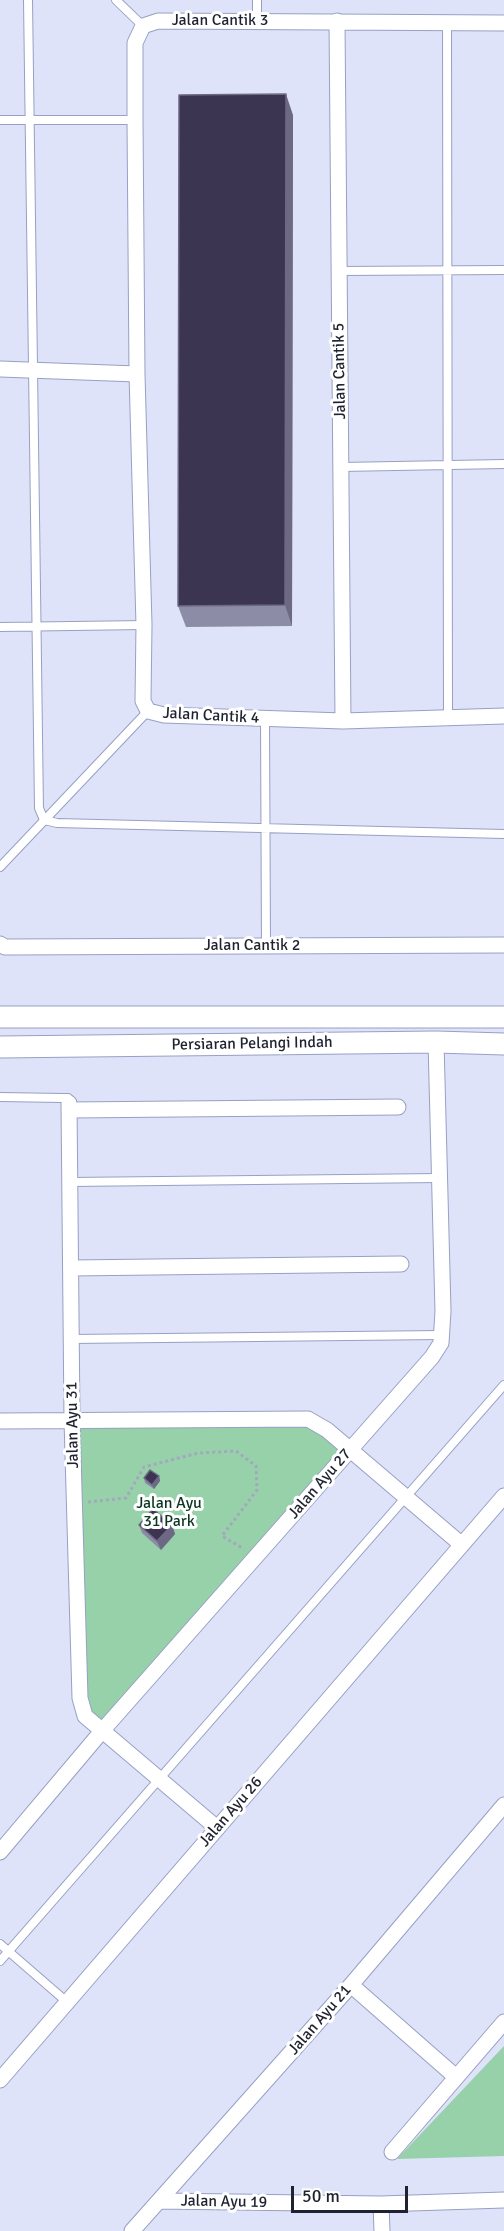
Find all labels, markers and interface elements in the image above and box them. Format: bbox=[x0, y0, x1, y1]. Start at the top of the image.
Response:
street label: Jalan Cantik 3 bbox=[172, 11, 268, 31]
street label: Jalan Cantik 5 bbox=[330, 323, 350, 419]
street label: Jalan Cantik 4 bbox=[162, 704, 260, 728]
street label: Jalan Cantik 2 bbox=[204, 936, 300, 956]
street label: Persiaran Pelangi Indah bbox=[171, 1033, 333, 1055]
street label: Jalan Ayu 31 bbox=[63, 1382, 83, 1468]
street label: Jalan Ayu 27 bbox=[284, 1445, 356, 1523]
park label: Jalan Ayu 31 Park bbox=[136, 1494, 202, 1532]
street label: Jalan Ayu 26 bbox=[195, 1773, 267, 1851]
street label: Jalan Ayu 21 bbox=[284, 1981, 356, 2059]
scale bar bbox=[294, 2174, 411, 2212]
text: 50 m bbox=[302, 2185, 340, 2207]
street label: Jalan Ayu 19 bbox=[181, 2192, 267, 2212]

